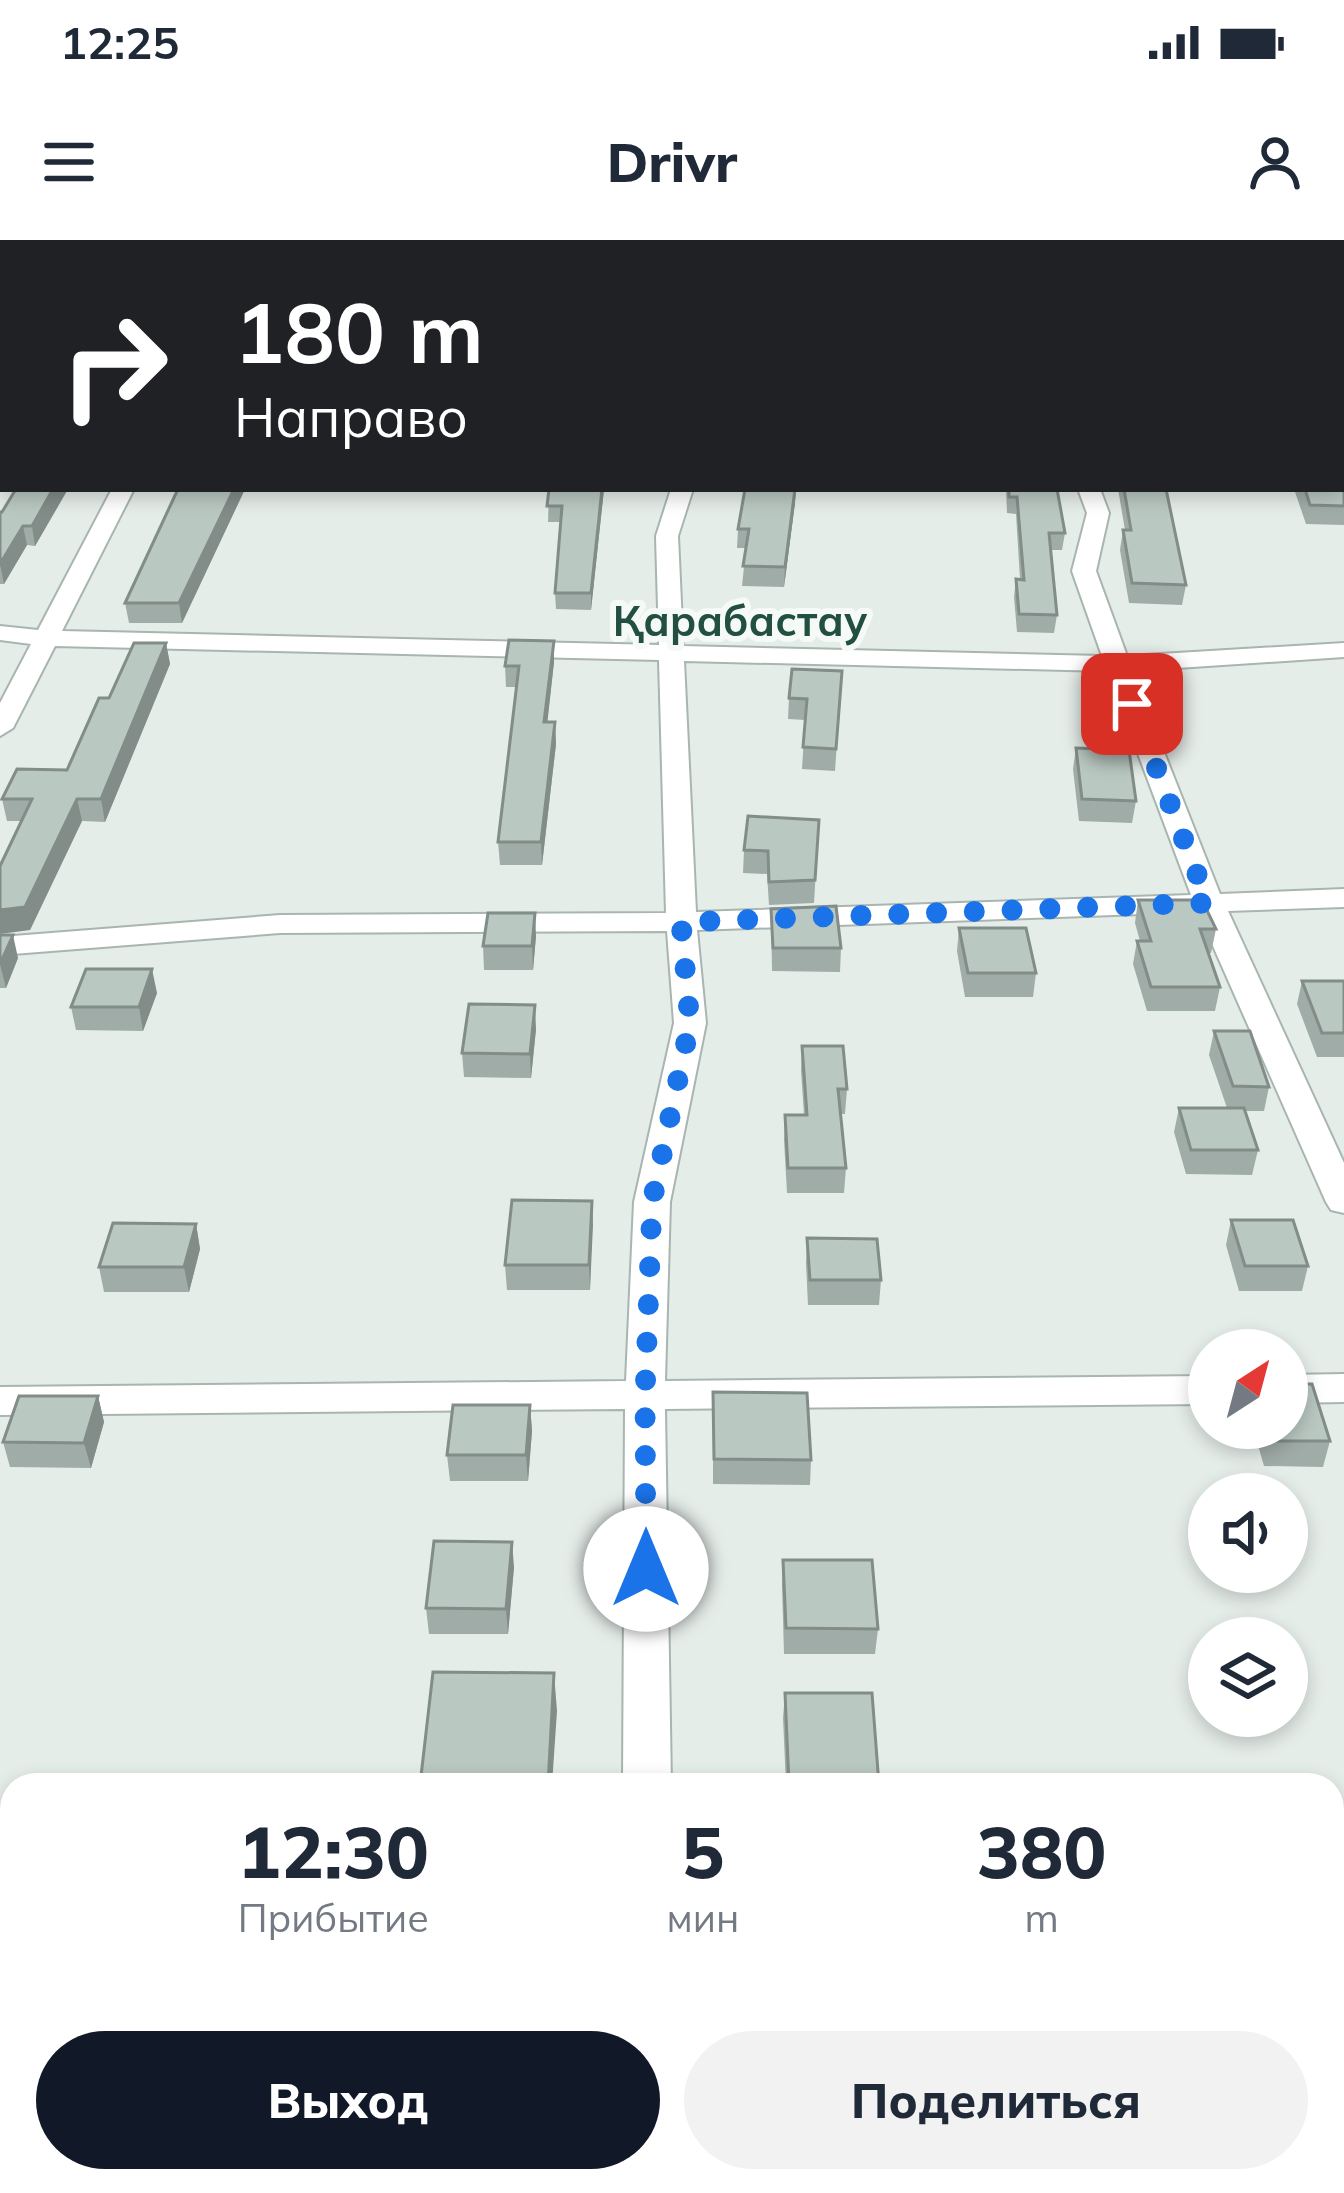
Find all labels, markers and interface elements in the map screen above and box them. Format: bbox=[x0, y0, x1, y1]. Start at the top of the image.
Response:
text: 12:25 bbox=[60, 14, 179, 70]
text: Drivr bbox=[607, 128, 737, 196]
icon: menu bbox=[36, 129, 102, 195]
icon: person bbox=[1242, 129, 1308, 195]
text: 180 m bbox=[234, 279, 484, 384]
icon: right bbox=[36, 288, 192, 444]
text: Направо bbox=[234, 383, 468, 451]
district label: Қарабастау bbox=[613, 594, 868, 647]
pin bbox=[1081, 653, 1183, 755]
icon: arrive bbox=[1099, 671, 1165, 737]
north arrow bbox=[1188, 1329, 1308, 1449]
map controls bbox=[1188, 1329, 1308, 1737]
button: sound bbox=[1188, 1473, 1308, 1593]
position arrow bbox=[583, 1506, 709, 1632]
button: layers bbox=[1188, 1617, 1308, 1737]
text: 12:30 bbox=[238, 1806, 429, 1896]
text: 5 bbox=[681, 1806, 725, 1896]
text: 380 bbox=[977, 1806, 1106, 1896]
text: Прибытие bbox=[238, 1893, 429, 1942]
text: мин bbox=[667, 1893, 739, 1942]
text: m bbox=[1025, 1893, 1059, 1942]
button: Выход bbox=[36, 2031, 660, 2169]
button: Поделиться bbox=[684, 2031, 1308, 2169]

